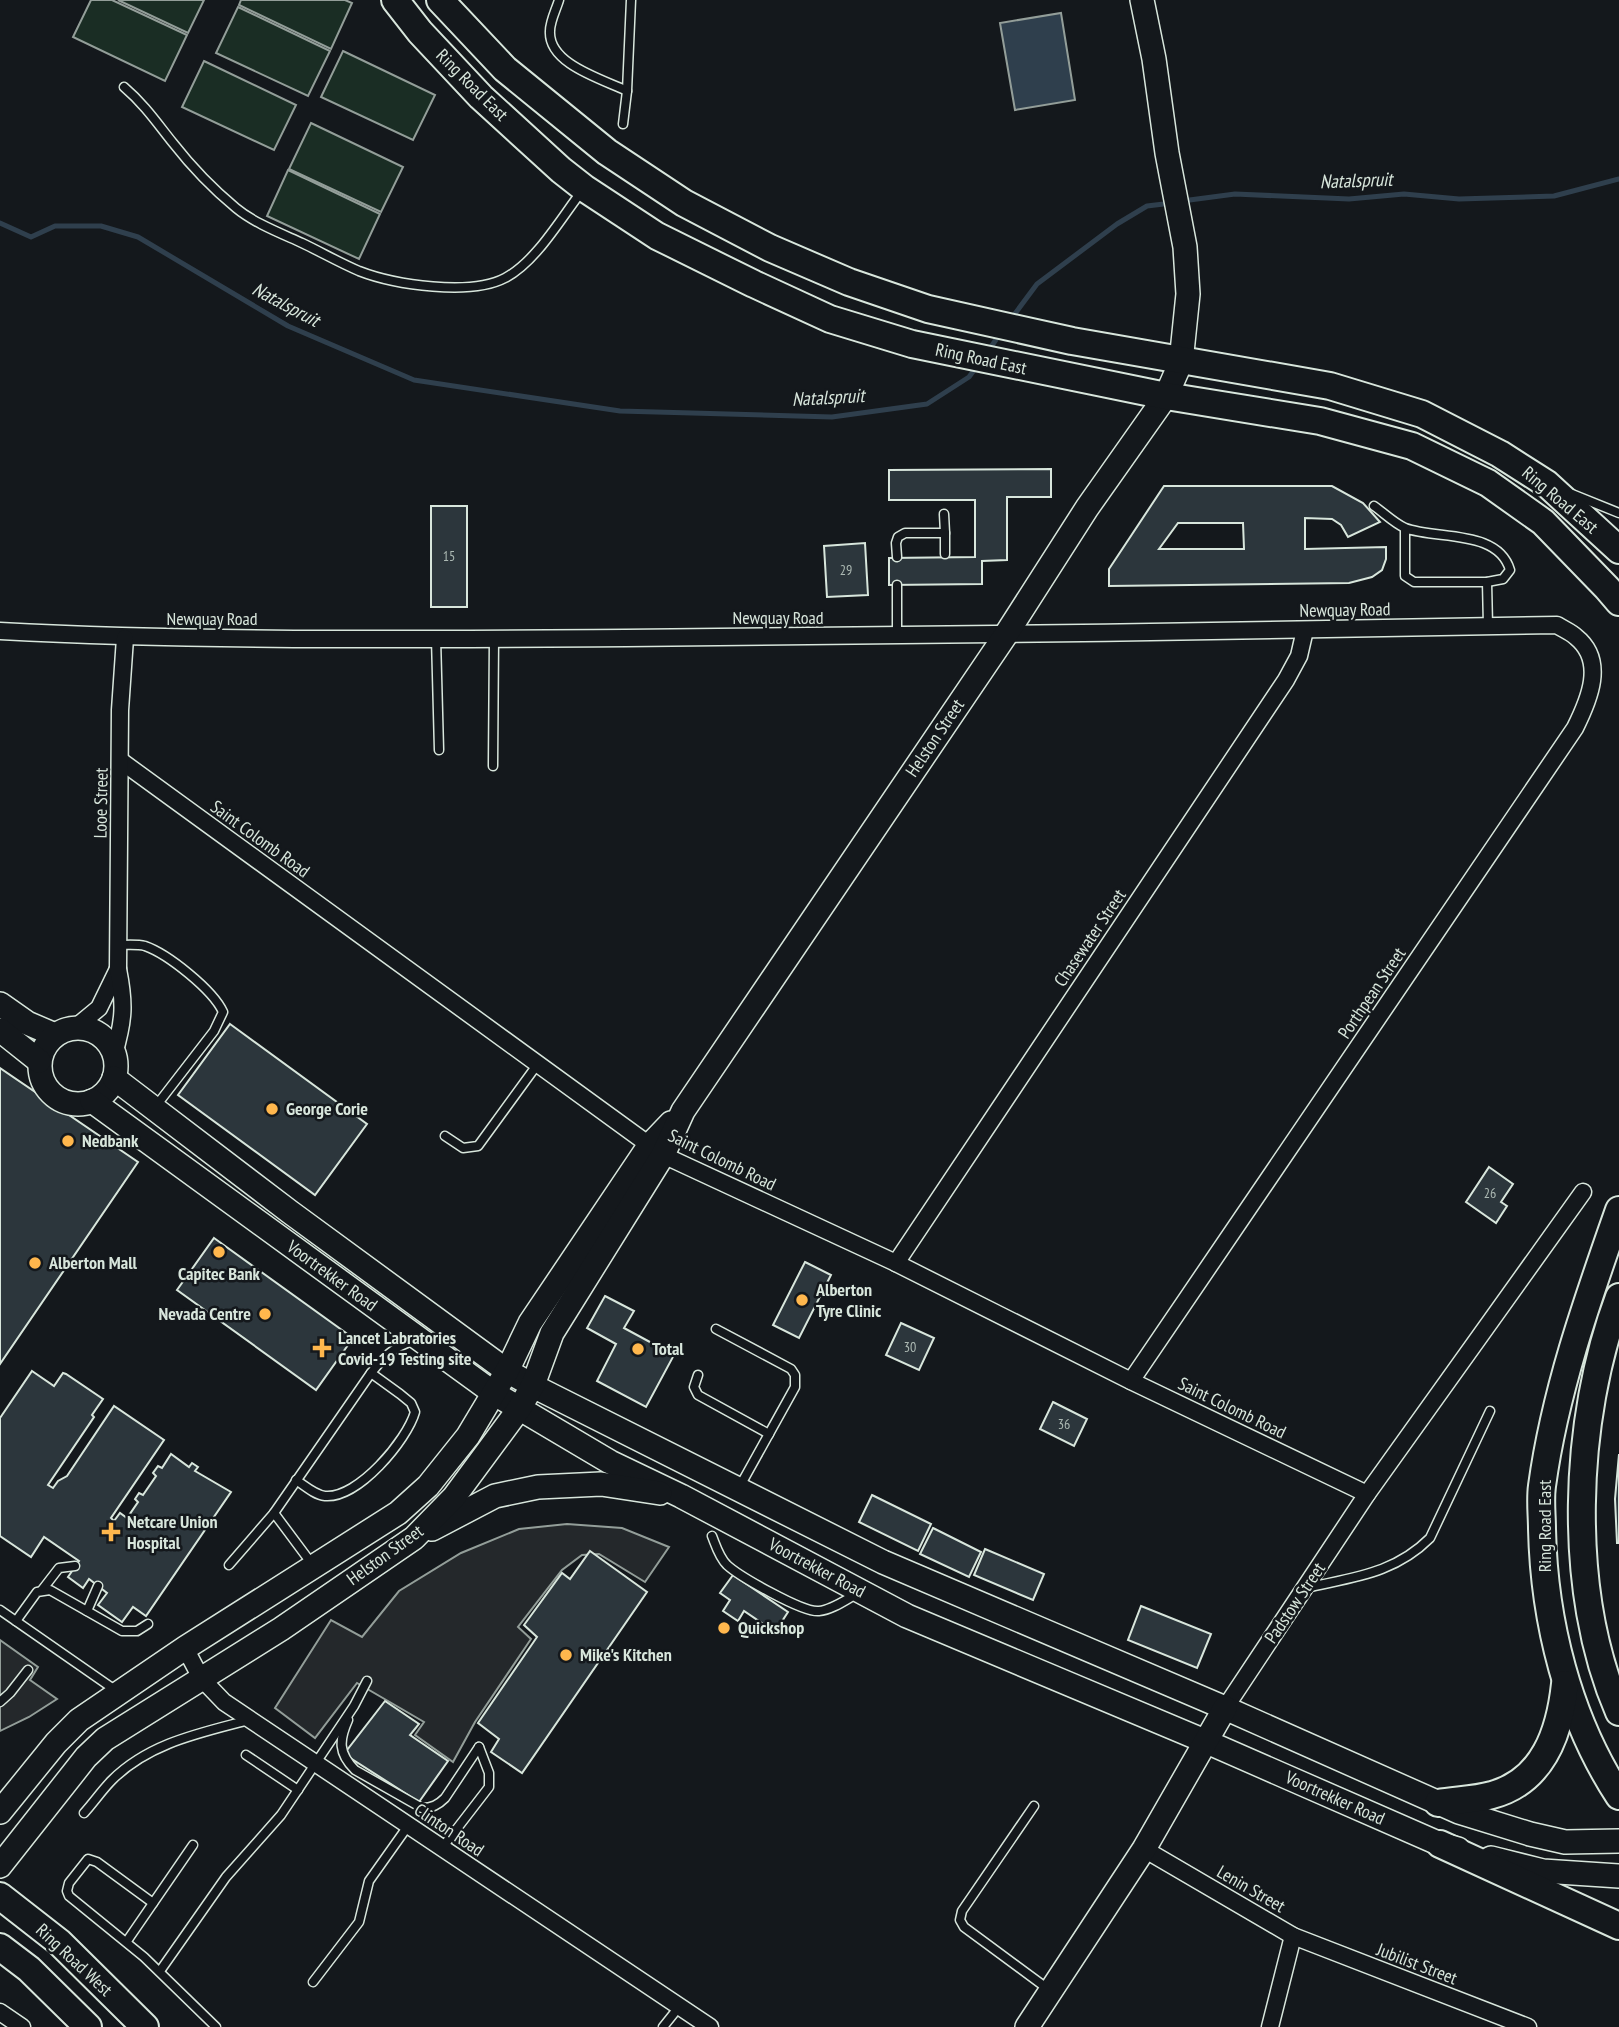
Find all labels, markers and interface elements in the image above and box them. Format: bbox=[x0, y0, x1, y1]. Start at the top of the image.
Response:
street label: Ring Road East bbox=[432, 44, 513, 126]
water label: Natalspruit bbox=[1319, 167, 1395, 193]
water label: Natalspruit bbox=[248, 276, 326, 333]
street label: Ring Road East bbox=[933, 338, 1029, 379]
water label: Natalspruit bbox=[791, 383, 868, 411]
street label: Ring Road East bbox=[1517, 461, 1603, 538]
house number: 15 bbox=[443, 547, 455, 565]
house number: 29 bbox=[840, 561, 852, 579]
street label: Newquay Road bbox=[1299, 597, 1391, 622]
street label: Newquay Road bbox=[733, 606, 824, 629]
street label: Newquay Road bbox=[167, 607, 258, 630]
street label: Helston Street bbox=[900, 694, 969, 781]
street label: Looe Street bbox=[88, 767, 113, 839]
street label: Saint Colomb Road bbox=[206, 795, 314, 882]
street label: Chasewater Street bbox=[1049, 884, 1131, 991]
street label: Porthpean Street bbox=[1333, 943, 1411, 1043]
place label: George Corie bbox=[286, 1097, 368, 1120]
marker: George Corie bbox=[264, 1101, 280, 1117]
street label: Saint Colomb Road bbox=[665, 1124, 780, 1196]
place label: Nedbank bbox=[82, 1129, 139, 1152]
marker: Nedbank bbox=[60, 1133, 76, 1149]
house number: 26 bbox=[1484, 1184, 1496, 1202]
street label: Voortrekker Road bbox=[282, 1234, 382, 1316]
marker: Capitec Bank bbox=[211, 1244, 227, 1260]
place label: Alberton Mall bbox=[48, 1251, 138, 1274]
marker: Alberton Mall bbox=[27, 1255, 43, 1271]
place label: Capitec Bank bbox=[178, 1262, 261, 1285]
place label: Alberton Tyre Clinic bbox=[815, 1278, 882, 1322]
marker: Alberton Tyre Clinic bbox=[794, 1292, 810, 1308]
place label: Nevada Centre bbox=[159, 1302, 251, 1325]
marker: Nevada Centre bbox=[257, 1306, 273, 1322]
place label: Lancet Labratories Covid-19 Testing site bbox=[338, 1326, 472, 1370]
place label: Total bbox=[652, 1337, 684, 1360]
marker: Lancet Labratories Covid-19 Testing site bbox=[312, 1338, 332, 1358]
house number: 30 bbox=[904, 1338, 916, 1356]
marker: Total bbox=[630, 1341, 646, 1357]
street label: Saint Colomb Road bbox=[1175, 1372, 1290, 1444]
house number: 36 bbox=[1058, 1415, 1070, 1433]
street label: Ring Road East bbox=[1533, 1480, 1556, 1572]
place label: Netcare Union Hospital bbox=[127, 1510, 218, 1554]
street label: Helston Street bbox=[342, 1519, 427, 1590]
marker: Netcare Union Hospital bbox=[101, 1522, 121, 1542]
street label: Voortrekker Road bbox=[764, 1532, 870, 1603]
street label: Padstow Street bbox=[1259, 1558, 1330, 1647]
place label: Quickshop bbox=[738, 1616, 804, 1639]
marker: Quickshop bbox=[716, 1620, 732, 1636]
place label: Mike's Kitchen bbox=[580, 1643, 672, 1666]
marker: Mike's Kitchen bbox=[558, 1647, 574, 1663]
street label: Voortrekker Road bbox=[1281, 1765, 1388, 1830]
street label: Clinton Road bbox=[410, 1798, 489, 1861]
street label: Lenin Street bbox=[1213, 1860, 1289, 1917]
street label: Ring Road West bbox=[31, 1918, 117, 2001]
street label: Jubilist Street bbox=[1373, 1937, 1461, 1989]

